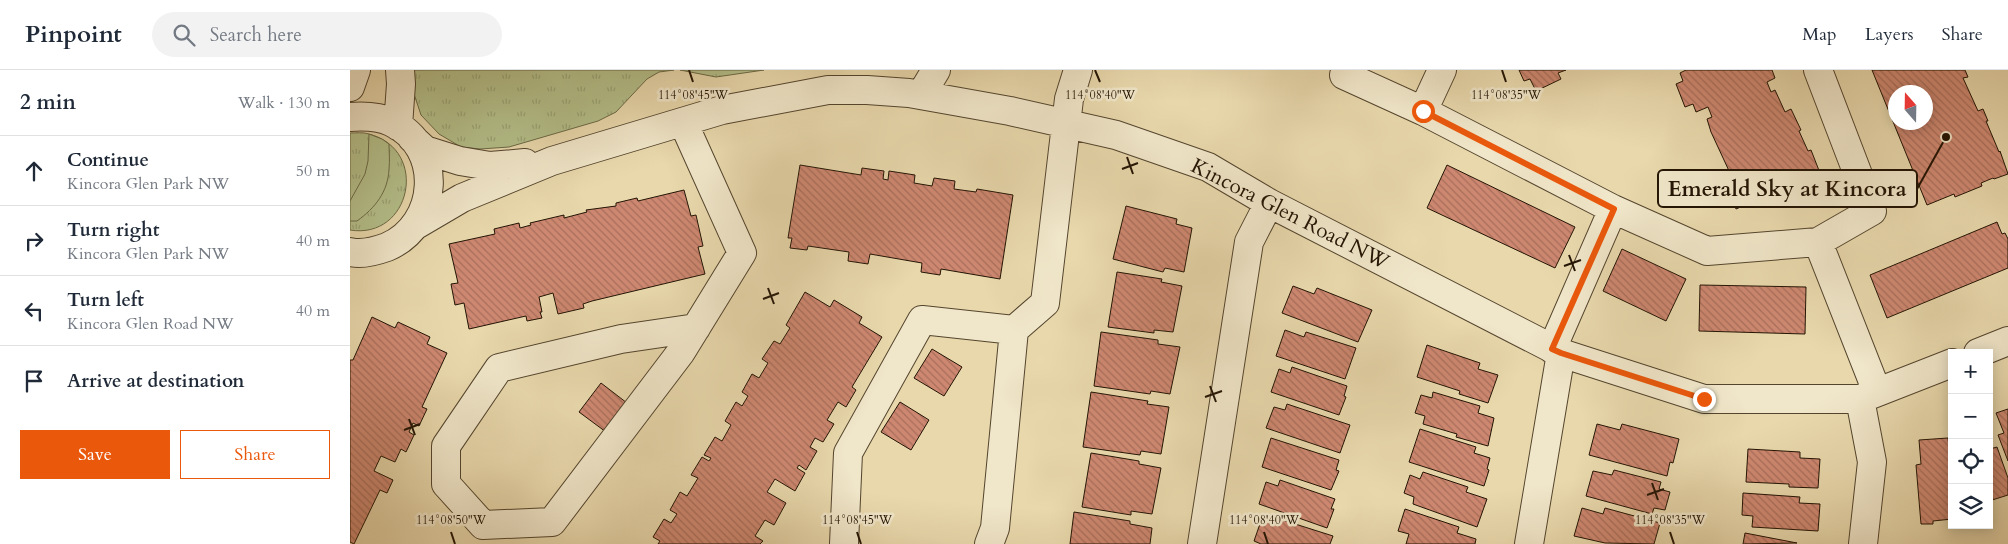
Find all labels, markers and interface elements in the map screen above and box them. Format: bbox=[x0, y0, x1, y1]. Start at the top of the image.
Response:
search box bbox=[152, 12, 502, 57]
text: Pinpoint bbox=[25, 18, 122, 51]
icon: search bbox=[170, 21, 198, 49]
text: Search here bbox=[210, 22, 302, 48]
text: Map bbox=[1802, 22, 1837, 47]
text: Layers bbox=[1865, 22, 1914, 47]
text: Share bbox=[1942, 22, 1983, 47]
north arrow bbox=[1888, 85, 1933, 130]
text: 114°08'45"W bbox=[658, 87, 729, 103]
text: 114°08'40"W bbox=[1065, 87, 1136, 103]
text: 114°08'35"W bbox=[1471, 87, 1542, 103]
text: 2 min bbox=[20, 88, 76, 117]
text: Walk · 130 m bbox=[238, 92, 330, 114]
route start bbox=[1412, 100, 1435, 123]
text: Continue bbox=[67, 147, 149, 173]
street label: Kincora Glen Road NW bbox=[1186, 151, 1395, 277]
icon: ahead bbox=[20, 157, 48, 185]
text: 50 m bbox=[296, 160, 330, 182]
callout: Emerald Sky at Kincora bbox=[1658, 170, 1917, 207]
text: Kincora Glen Park NW bbox=[67, 173, 229, 195]
text: Emerald Sky at Kincora bbox=[1667, 174, 1907, 204]
text: Turn right bbox=[67, 217, 159, 243]
icon: right bbox=[20, 227, 48, 255]
text: 40 m bbox=[296, 230, 330, 252]
text: Kincora Glen Park NW bbox=[67, 243, 229, 265]
text: Turn left bbox=[67, 287, 144, 313]
icon: left bbox=[20, 297, 48, 325]
text: 40 m bbox=[296, 300, 330, 322]
text: Kincora Glen Road NW bbox=[67, 313, 234, 335]
map controls bbox=[1948, 349, 1993, 529]
button: + bbox=[1948, 349, 1993, 394]
icon: arrive bbox=[20, 367, 48, 395]
text: Arrive at destination bbox=[67, 368, 244, 394]
route end bbox=[1693, 388, 1716, 411]
button: − bbox=[1948, 394, 1993, 439]
button: Save bbox=[20, 430, 170, 479]
button: Share bbox=[180, 430, 330, 479]
button: locate bbox=[1948, 439, 1993, 484]
button: layers bbox=[1948, 484, 1993, 529]
text: 114°08'50"W bbox=[416, 512, 487, 528]
text: 114°08'45"W bbox=[822, 512, 893, 528]
text: 114°08'40"W bbox=[1229, 512, 1300, 528]
text: 114°08'35"W bbox=[1635, 512, 1706, 528]

